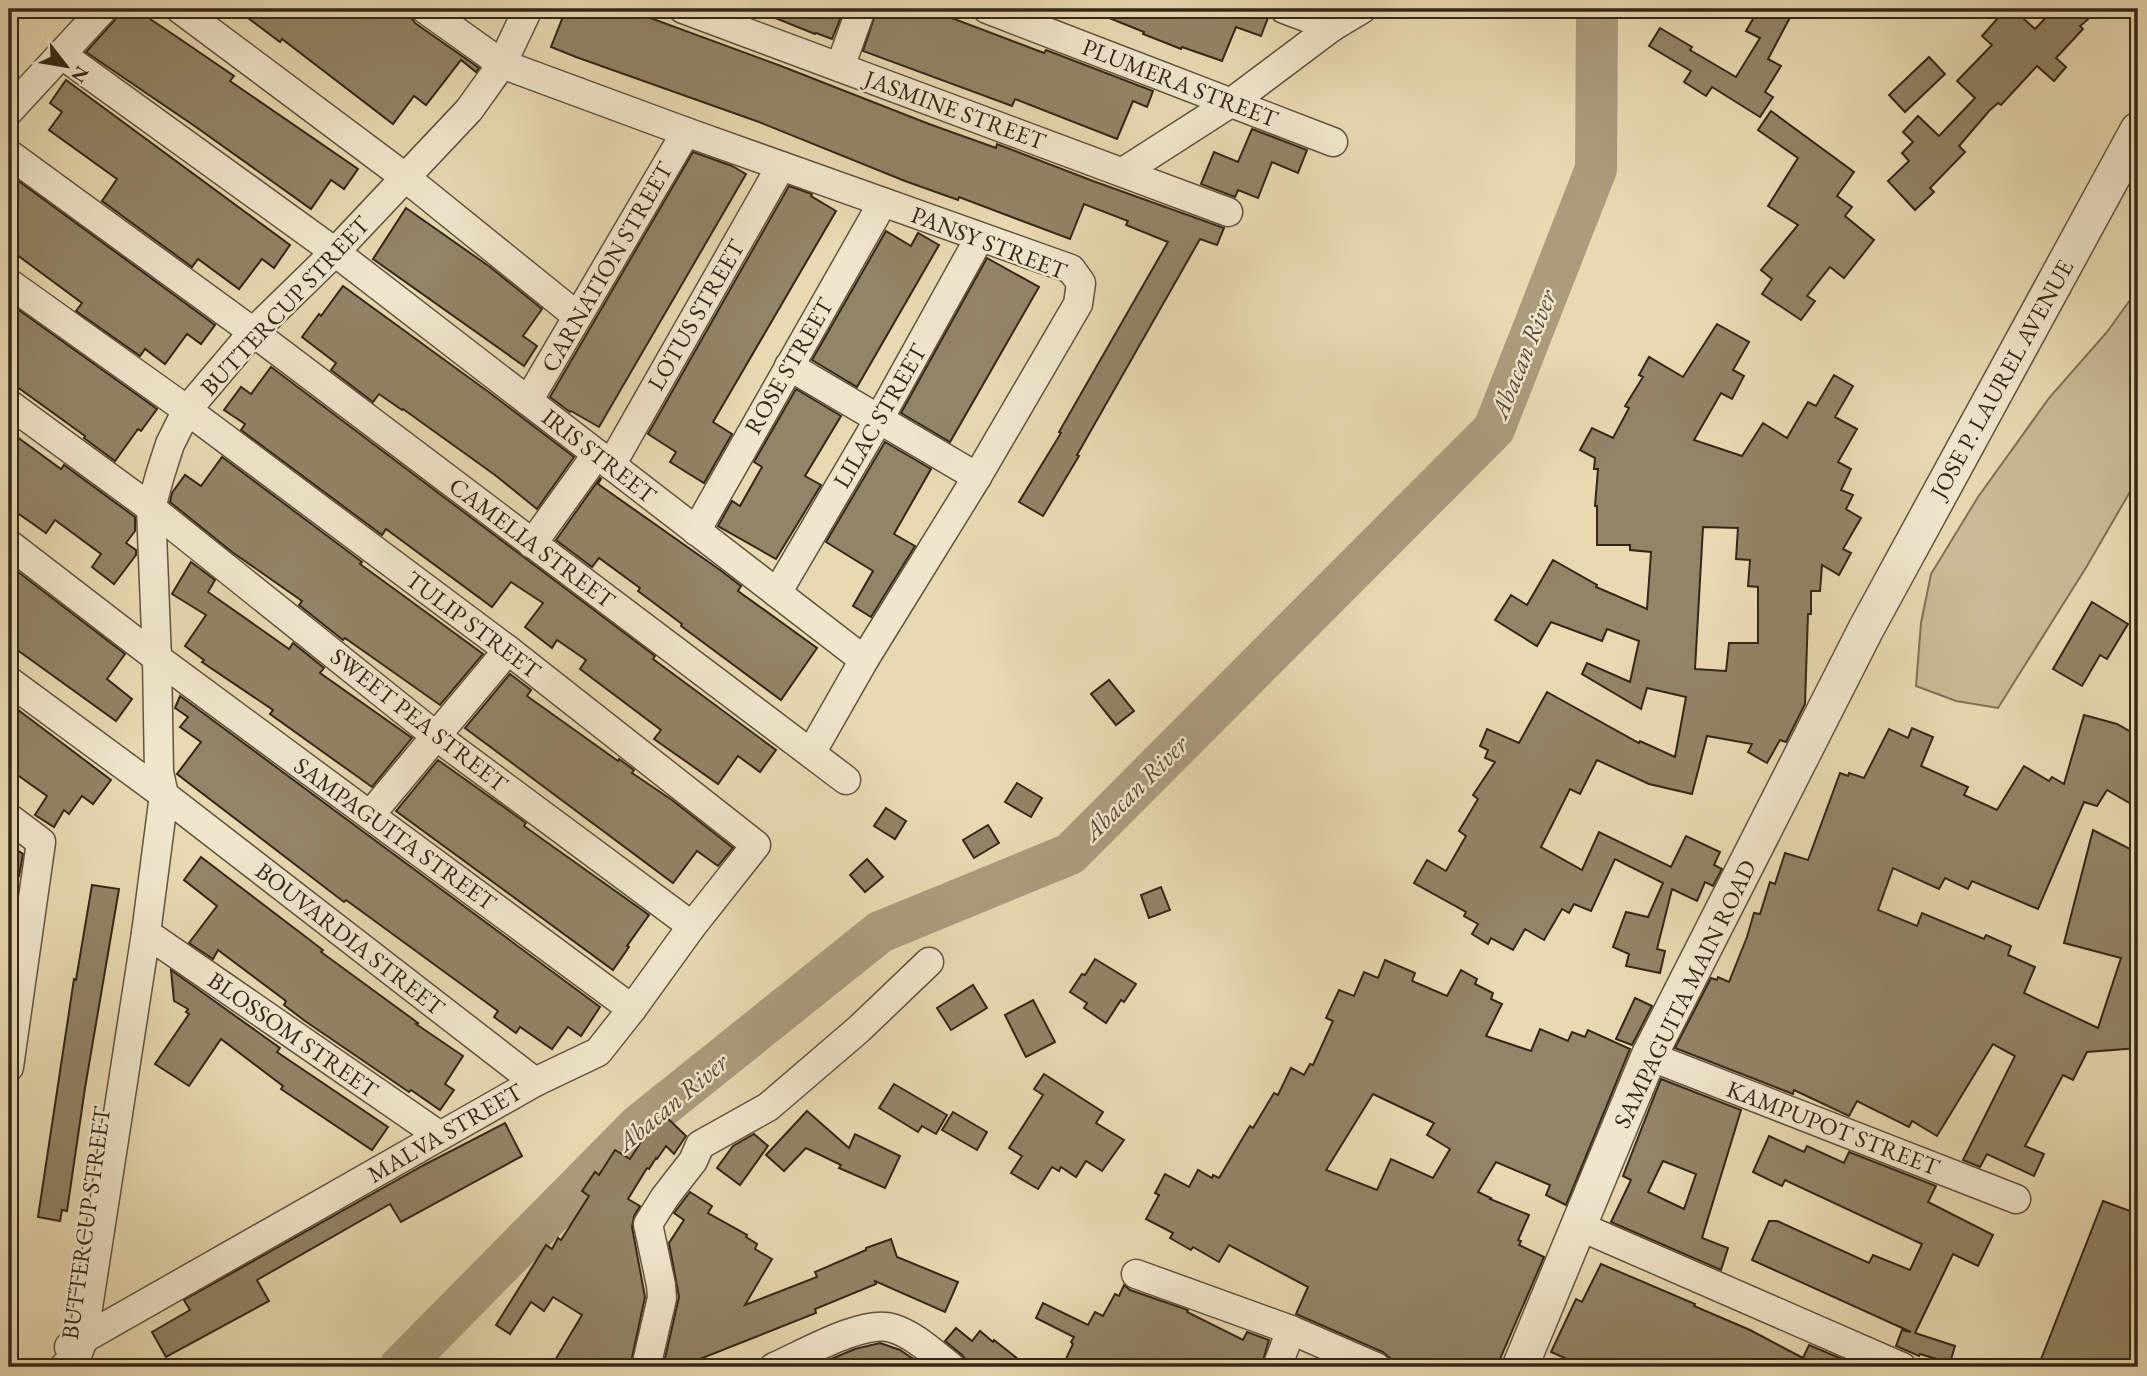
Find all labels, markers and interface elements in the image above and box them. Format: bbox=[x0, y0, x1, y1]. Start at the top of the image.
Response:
street label: PLUMERA STREET bbox=[1078, 31, 1283, 134]
north arrow bbox=[32, 32, 102, 102]
text: N bbox=[65, 61, 95, 88]
street label: JASMINE STREET bbox=[858, 62, 1051, 157]
street label: CARNATION STREET bbox=[534, 155, 680, 378]
street label: PANSY STREET bbox=[907, 199, 1072, 287]
street label: BUTTERCUP STREET bbox=[193, 209, 377, 402]
street label: LOTUS STREET bbox=[640, 233, 752, 396]
street label: JOSE P. LAUREL AVENUE bbox=[1922, 254, 2080, 506]
water label: Abacan River bbox=[1481, 284, 1565, 425]
street label: ROSE STREET bbox=[737, 291, 841, 440]
street label: LILAC STREET bbox=[826, 337, 934, 493]
street label: IRIS STREET bbox=[536, 401, 664, 511]
street label: CAMELIA STREET bbox=[443, 470, 622, 616]
street label: TULIP STREET bbox=[399, 564, 548, 686]
street label: SWEET PEA STREET bbox=[324, 641, 515, 799]
water label: Abacan River bbox=[1074, 727, 1196, 849]
street label: SAMPAGUITA STREET bbox=[288, 750, 503, 918]
street label: BOUVARDIA STREET bbox=[249, 855, 452, 1023]
street label: SAMPAGUITA MAIN ROAD bbox=[1606, 855, 1763, 1133]
street label: BLOSSOM STREET bbox=[202, 964, 385, 1105]
water label: Abacan River bbox=[608, 1045, 736, 1160]
street label: KAMPUPOT STREET bbox=[1723, 1073, 1945, 1183]
street label: MALVA STREET bbox=[362, 1075, 529, 1190]
street label: BUTTERCUP STREET bbox=[54, 1104, 117, 1341]

